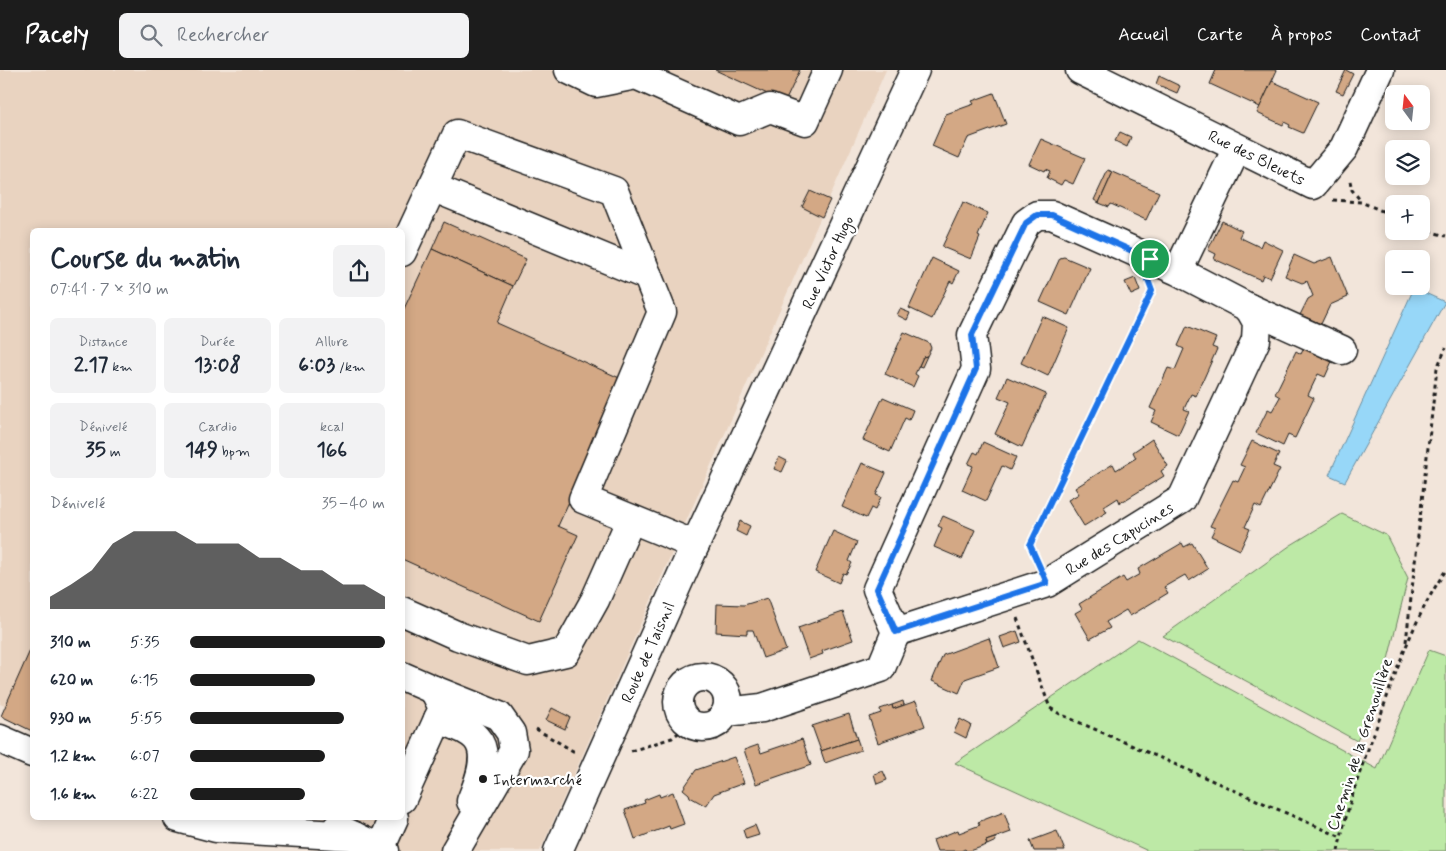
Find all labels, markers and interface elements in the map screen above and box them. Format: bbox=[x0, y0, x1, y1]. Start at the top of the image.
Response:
search box bbox=[119, 13, 469, 58]
text: Pacely bbox=[25, 20, 89, 51]
icon: search bbox=[137, 21, 165, 49]
text: Rechercher bbox=[177, 23, 269, 48]
text: Accueil bbox=[1118, 23, 1169, 47]
text: Carte bbox=[1197, 23, 1243, 47]
text: À propos bbox=[1271, 23, 1332, 47]
text: Contact bbox=[1360, 23, 1421, 47]
north arrow bbox=[1385, 85, 1430, 130]
map controls bbox=[1385, 85, 1430, 295]
street label: Rue des Bleuets bbox=[1204, 126, 1308, 191]
button: layers bbox=[1385, 140, 1430, 185]
button: + bbox=[1385, 195, 1430, 240]
street label: Rue Victor Hugo bbox=[798, 213, 860, 313]
pin bbox=[1129, 238, 1171, 280]
text: Course du matin bbox=[50, 241, 240, 278]
button: share bbox=[333, 245, 385, 297]
icon: arrive bbox=[1136, 245, 1164, 273]
button: − bbox=[1385, 250, 1430, 295]
text: 07:41 · 7 × 310 m bbox=[50, 279, 169, 300]
text: Distance bbox=[79, 333, 128, 351]
text: Durée bbox=[200, 333, 235, 351]
text: Allure bbox=[315, 333, 349, 351]
text: 2.17 bbox=[74, 351, 108, 379]
text: 13:08 bbox=[194, 351, 241, 379]
text: 6:03 bbox=[298, 351, 335, 379]
text: km bbox=[108, 358, 133, 376]
text: /km bbox=[335, 358, 365, 376]
text: Dénivelé bbox=[79, 418, 127, 436]
text: Cardio bbox=[198, 418, 237, 436]
text: kcal bbox=[320, 418, 344, 436]
text: 35 bbox=[85, 436, 106, 464]
text: 149 bbox=[185, 436, 218, 464]
text: 166 bbox=[316, 436, 347, 464]
text: m bbox=[106, 443, 121, 461]
text: bpm bbox=[218, 443, 250, 461]
text: Dénivelé bbox=[50, 493, 105, 514]
text: 35–40 m bbox=[321, 493, 385, 514]
street label: Rue des Capucines bbox=[1062, 498, 1178, 581]
street label: Route de Taisnil bbox=[617, 599, 680, 706]
text: 310 m bbox=[50, 632, 91, 653]
text: 5:35 bbox=[130, 632, 160, 653]
street label: Chemin de la Grenouillère bbox=[1323, 655, 1398, 833]
text: 620 m bbox=[50, 670, 93, 691]
text: 6:15 bbox=[130, 670, 158, 691]
text: 930 m bbox=[50, 708, 91, 729]
text: 5:55 bbox=[130, 708, 162, 729]
text: 1.2 km bbox=[50, 746, 96, 767]
text: 6:07 bbox=[130, 746, 159, 767]
place label: Intermarché bbox=[493, 770, 582, 791]
marker: Intermarché bbox=[477, 773, 489, 785]
text: 1.6 km bbox=[50, 784, 96, 805]
text: 6:22 bbox=[130, 784, 159, 805]

